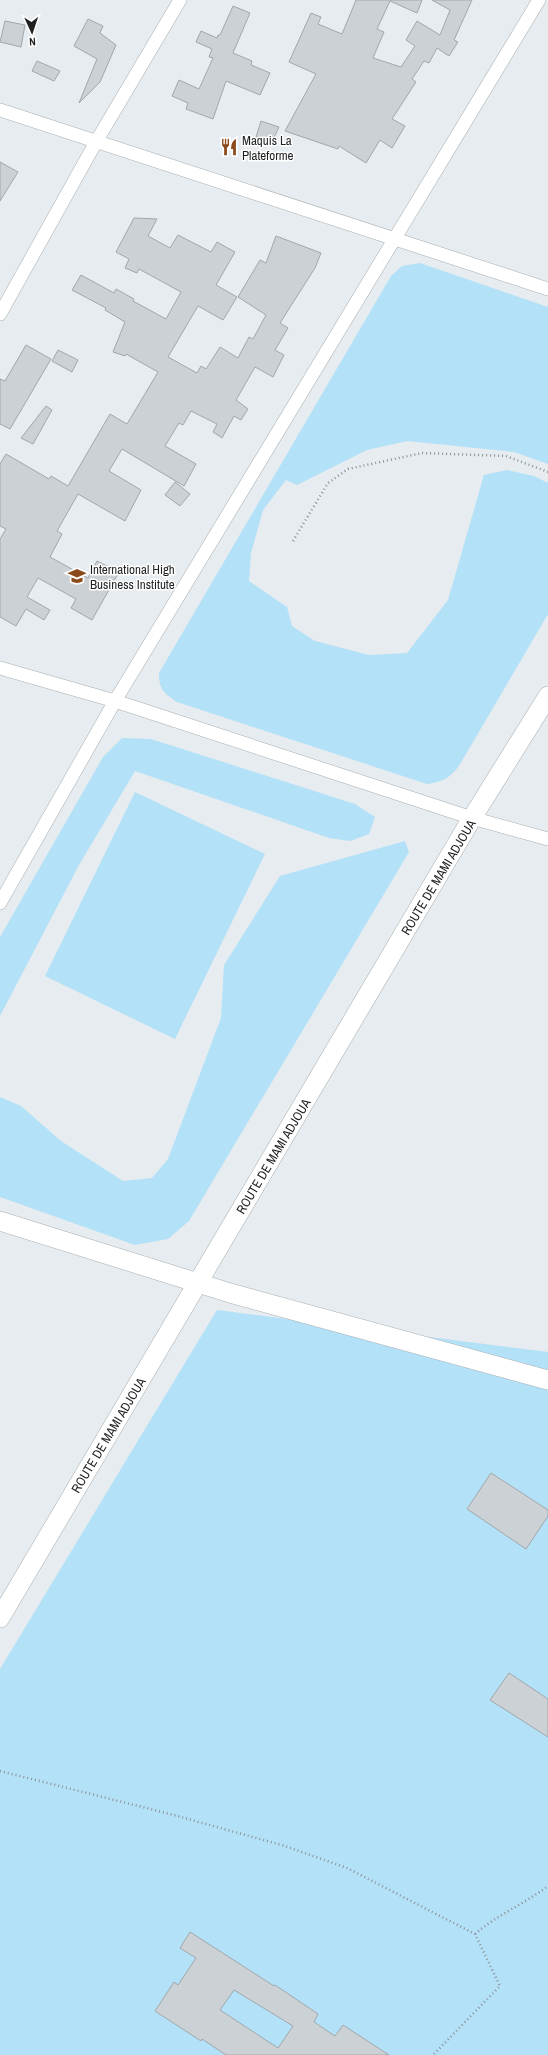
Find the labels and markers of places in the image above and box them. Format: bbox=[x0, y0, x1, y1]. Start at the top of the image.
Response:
place label: Maquis La Plateforme bbox=[242, 132, 294, 164]
restaurant icon: Maquis La Plateforme bbox=[219, 137, 239, 157]
place label: International High Business Institute bbox=[90, 561, 175, 593]
school or university icon: International High Business Institute bbox=[67, 566, 87, 586]

